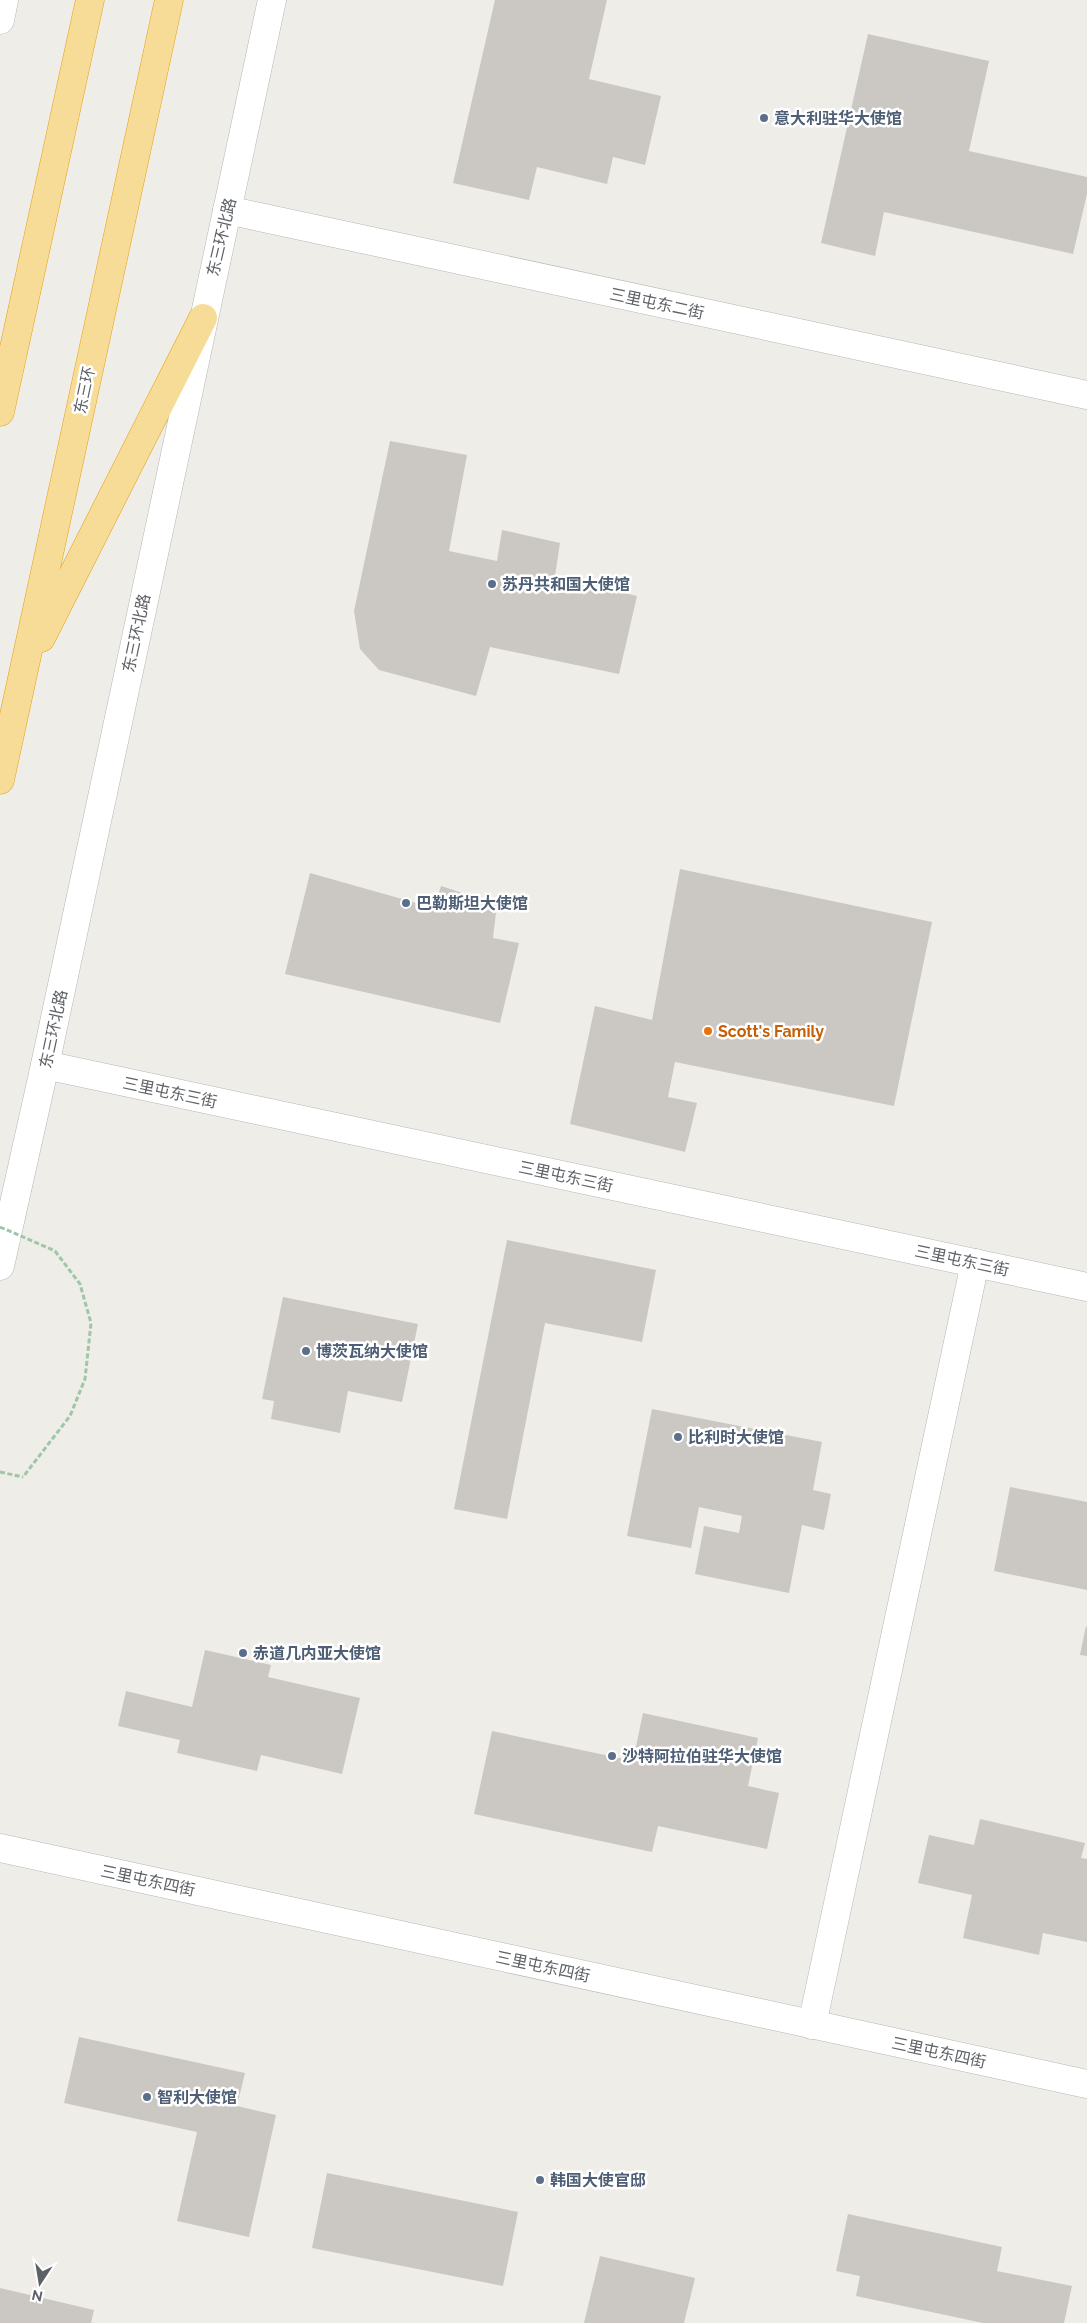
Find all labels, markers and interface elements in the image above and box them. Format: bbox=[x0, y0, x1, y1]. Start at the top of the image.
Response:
place label: 意大利驻华大使馆 bbox=[774, 109, 902, 128]
marker: 意大利驻华大使馆 bbox=[758, 112, 770, 124]
street label: 东三环北路 bbox=[203, 196, 240, 278]
street label: 三里屯东二街 bbox=[608, 284, 706, 323]
street label: 东三环 bbox=[70, 365, 99, 416]
place label: 苏丹共和国大使馆 bbox=[502, 575, 630, 594]
marker: 苏丹共和国大使馆 bbox=[486, 578, 498, 590]
street label: 东三环北路 bbox=[119, 592, 154, 674]
place label: 巴勒斯坦大使馆 bbox=[416, 894, 528, 913]
marker: 巴勒斯坦大使馆 bbox=[400, 897, 412, 909]
street label: 东三环北路 bbox=[36, 988, 71, 1070]
place label: Scott's Family bbox=[718, 1022, 824, 1041]
marker: Scott's Family bbox=[702, 1025, 714, 1037]
street label: 三里屯东三街 bbox=[121, 1073, 219, 1112]
street label: 三里屯东三街 bbox=[517, 1157, 615, 1196]
street label: 三里屯东三街 bbox=[913, 1241, 1011, 1280]
place label: 博茨瓦纳大使馆 bbox=[316, 1342, 428, 1361]
marker: 博茨瓦纳大使馆 bbox=[300, 1345, 312, 1357]
place label: 比利时大使馆 bbox=[688, 1428, 784, 1447]
marker: 比利时大使馆 bbox=[672, 1431, 684, 1443]
place label: 赤道几内亚大使馆 bbox=[253, 1644, 381, 1663]
marker: 赤道几内亚大使馆 bbox=[237, 1647, 249, 1659]
place label: 沙特阿拉伯驻华大使馆 bbox=[622, 1747, 782, 1766]
marker: 沙特阿拉伯驻华大使馆 bbox=[606, 1750, 618, 1762]
street label: 三里屯东四街 bbox=[99, 1861, 197, 1900]
street label: 三里屯东四街 bbox=[494, 1947, 592, 1986]
street label: 三里屯东四街 bbox=[890, 2033, 988, 2072]
place label: 智利大使馆 bbox=[157, 2088, 237, 2107]
marker: 智利大使馆 bbox=[141, 2091, 153, 2103]
place label: 韩国大使官邸 bbox=[550, 2171, 646, 2190]
marker: 韩国大使官邸 bbox=[534, 2174, 546, 2186]
north arrow bbox=[15, 2258, 65, 2308]
text: N bbox=[30, 2287, 44, 2305]

